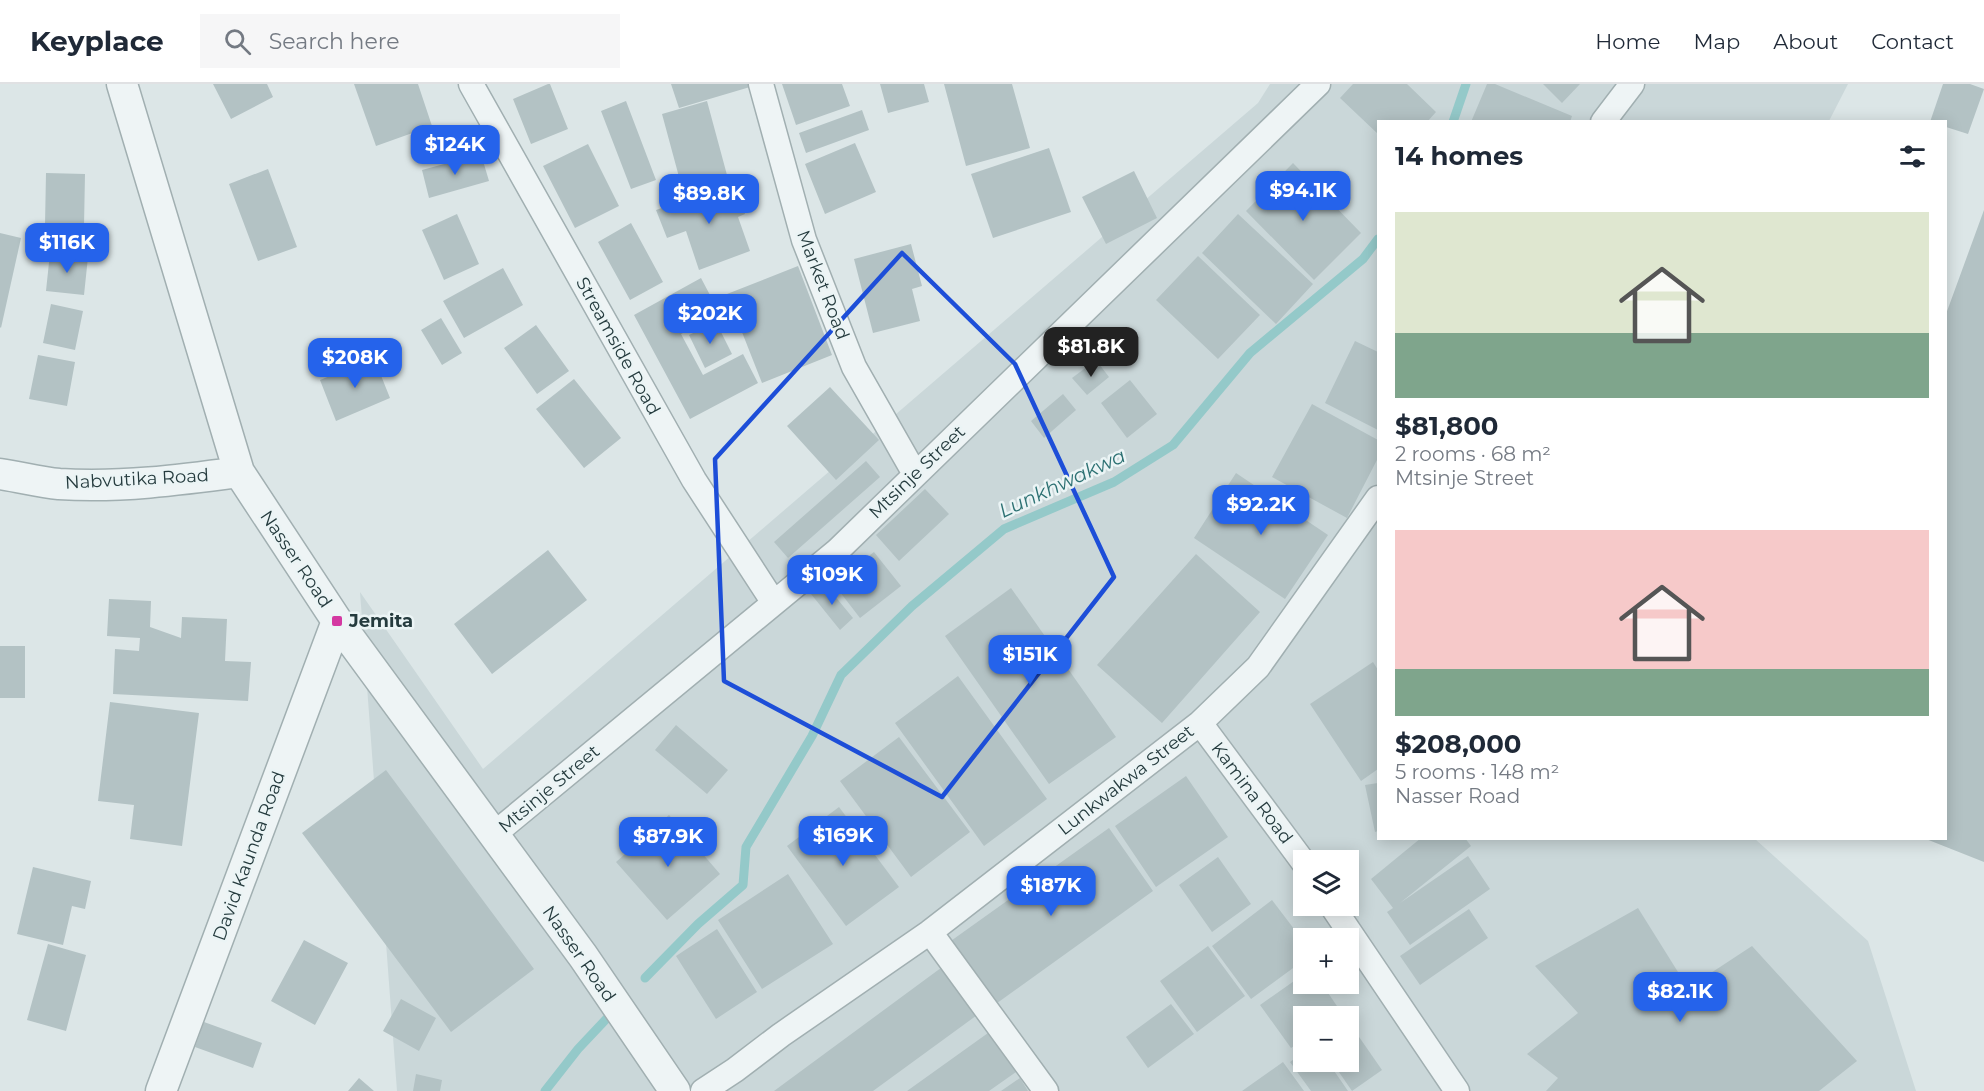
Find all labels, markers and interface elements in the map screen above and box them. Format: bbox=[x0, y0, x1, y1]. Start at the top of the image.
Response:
search box bbox=[200, 14, 620, 68]
text: Keyplace bbox=[30, 24, 164, 58]
icon: search bbox=[221, 25, 254, 58]
text: Search here bbox=[269, 28, 400, 55]
text: Home bbox=[1595, 29, 1660, 54]
text: Map bbox=[1693, 29, 1740, 54]
text: About bbox=[1773, 29, 1838, 54]
text: Contact bbox=[1871, 29, 1954, 54]
pin: $124K bbox=[413, 125, 497, 176]
text: $124K bbox=[425, 132, 485, 156]
text: 14 homes bbox=[1395, 140, 1523, 172]
icon: filters bbox=[1896, 140, 1929, 173]
pin: $94.1K bbox=[1254, 171, 1352, 222]
pin: $89.8K bbox=[660, 174, 758, 225]
text: $94.1K bbox=[1269, 178, 1337, 202]
text: $89.8K bbox=[673, 181, 745, 205]
pin: $116K bbox=[25, 223, 109, 274]
street label: Market Road bbox=[792, 227, 854, 343]
text: $116K bbox=[39, 230, 95, 254]
icon: home bbox=[1608, 251, 1716, 359]
street label: Streamside Road bbox=[571, 273, 665, 419]
pin: $202K bbox=[668, 294, 752, 345]
text: $202K bbox=[678, 301, 742, 325]
pin: $81.8K bbox=[1042, 327, 1140, 378]
text: $81.8K bbox=[1057, 334, 1125, 358]
pin: $208K bbox=[313, 338, 397, 389]
text: $208K bbox=[322, 345, 388, 369]
text: $81,800 bbox=[1395, 410, 1498, 442]
street label: Mtsinje Street bbox=[864, 421, 970, 523]
text: 2 rooms · 68 m² bbox=[1395, 442, 1551, 466]
water label: Lunkhwakwa bbox=[995, 443, 1129, 523]
street label: Nabvutika Road bbox=[64, 464, 210, 494]
text: Mtsinje Street bbox=[1395, 466, 1534, 490]
pin: $92.2K bbox=[1212, 485, 1310, 536]
text: $92.2K bbox=[1226, 492, 1296, 516]
street label: Nasser Road bbox=[255, 506, 337, 612]
pin: $109K bbox=[790, 555, 874, 606]
text: $109K bbox=[801, 562, 863, 586]
icon: home bbox=[1608, 569, 1716, 677]
place label: Jemita bbox=[348, 610, 413, 632]
marker: Jemita bbox=[330, 614, 344, 628]
pin: $151K bbox=[988, 635, 1072, 686]
text: $151K bbox=[1003, 642, 1057, 666]
street label: Lunkwakwa Street bbox=[1054, 720, 1198, 840]
text: $208,000 bbox=[1395, 728, 1521, 760]
street label: Kamina Road bbox=[1207, 738, 1297, 848]
street label: Mtsinje Street bbox=[494, 740, 604, 838]
text: 5 rooms · 148 m² bbox=[1395, 760, 1559, 784]
street label: David Kaunda Road bbox=[208, 768, 290, 944]
text: Nasser Road bbox=[1395, 784, 1520, 808]
pin: $169K bbox=[801, 816, 885, 867]
pin: $87.9K bbox=[619, 817, 717, 868]
text: $169K bbox=[813, 823, 873, 847]
text: $87.9K bbox=[633, 824, 703, 848]
map controls bbox=[1293, 850, 1359, 1072]
button: layers bbox=[1293, 850, 1359, 916]
pin: $187K bbox=[1009, 866, 1093, 917]
text: $187K bbox=[1021, 873, 1081, 897]
street label: Nasser Road bbox=[538, 902, 620, 1006]
button: + bbox=[1293, 928, 1359, 994]
pin: $82.1K bbox=[1631, 972, 1729, 1023]
text: $82.1K bbox=[1647, 979, 1713, 1003]
button: − bbox=[1293, 1006, 1359, 1072]

